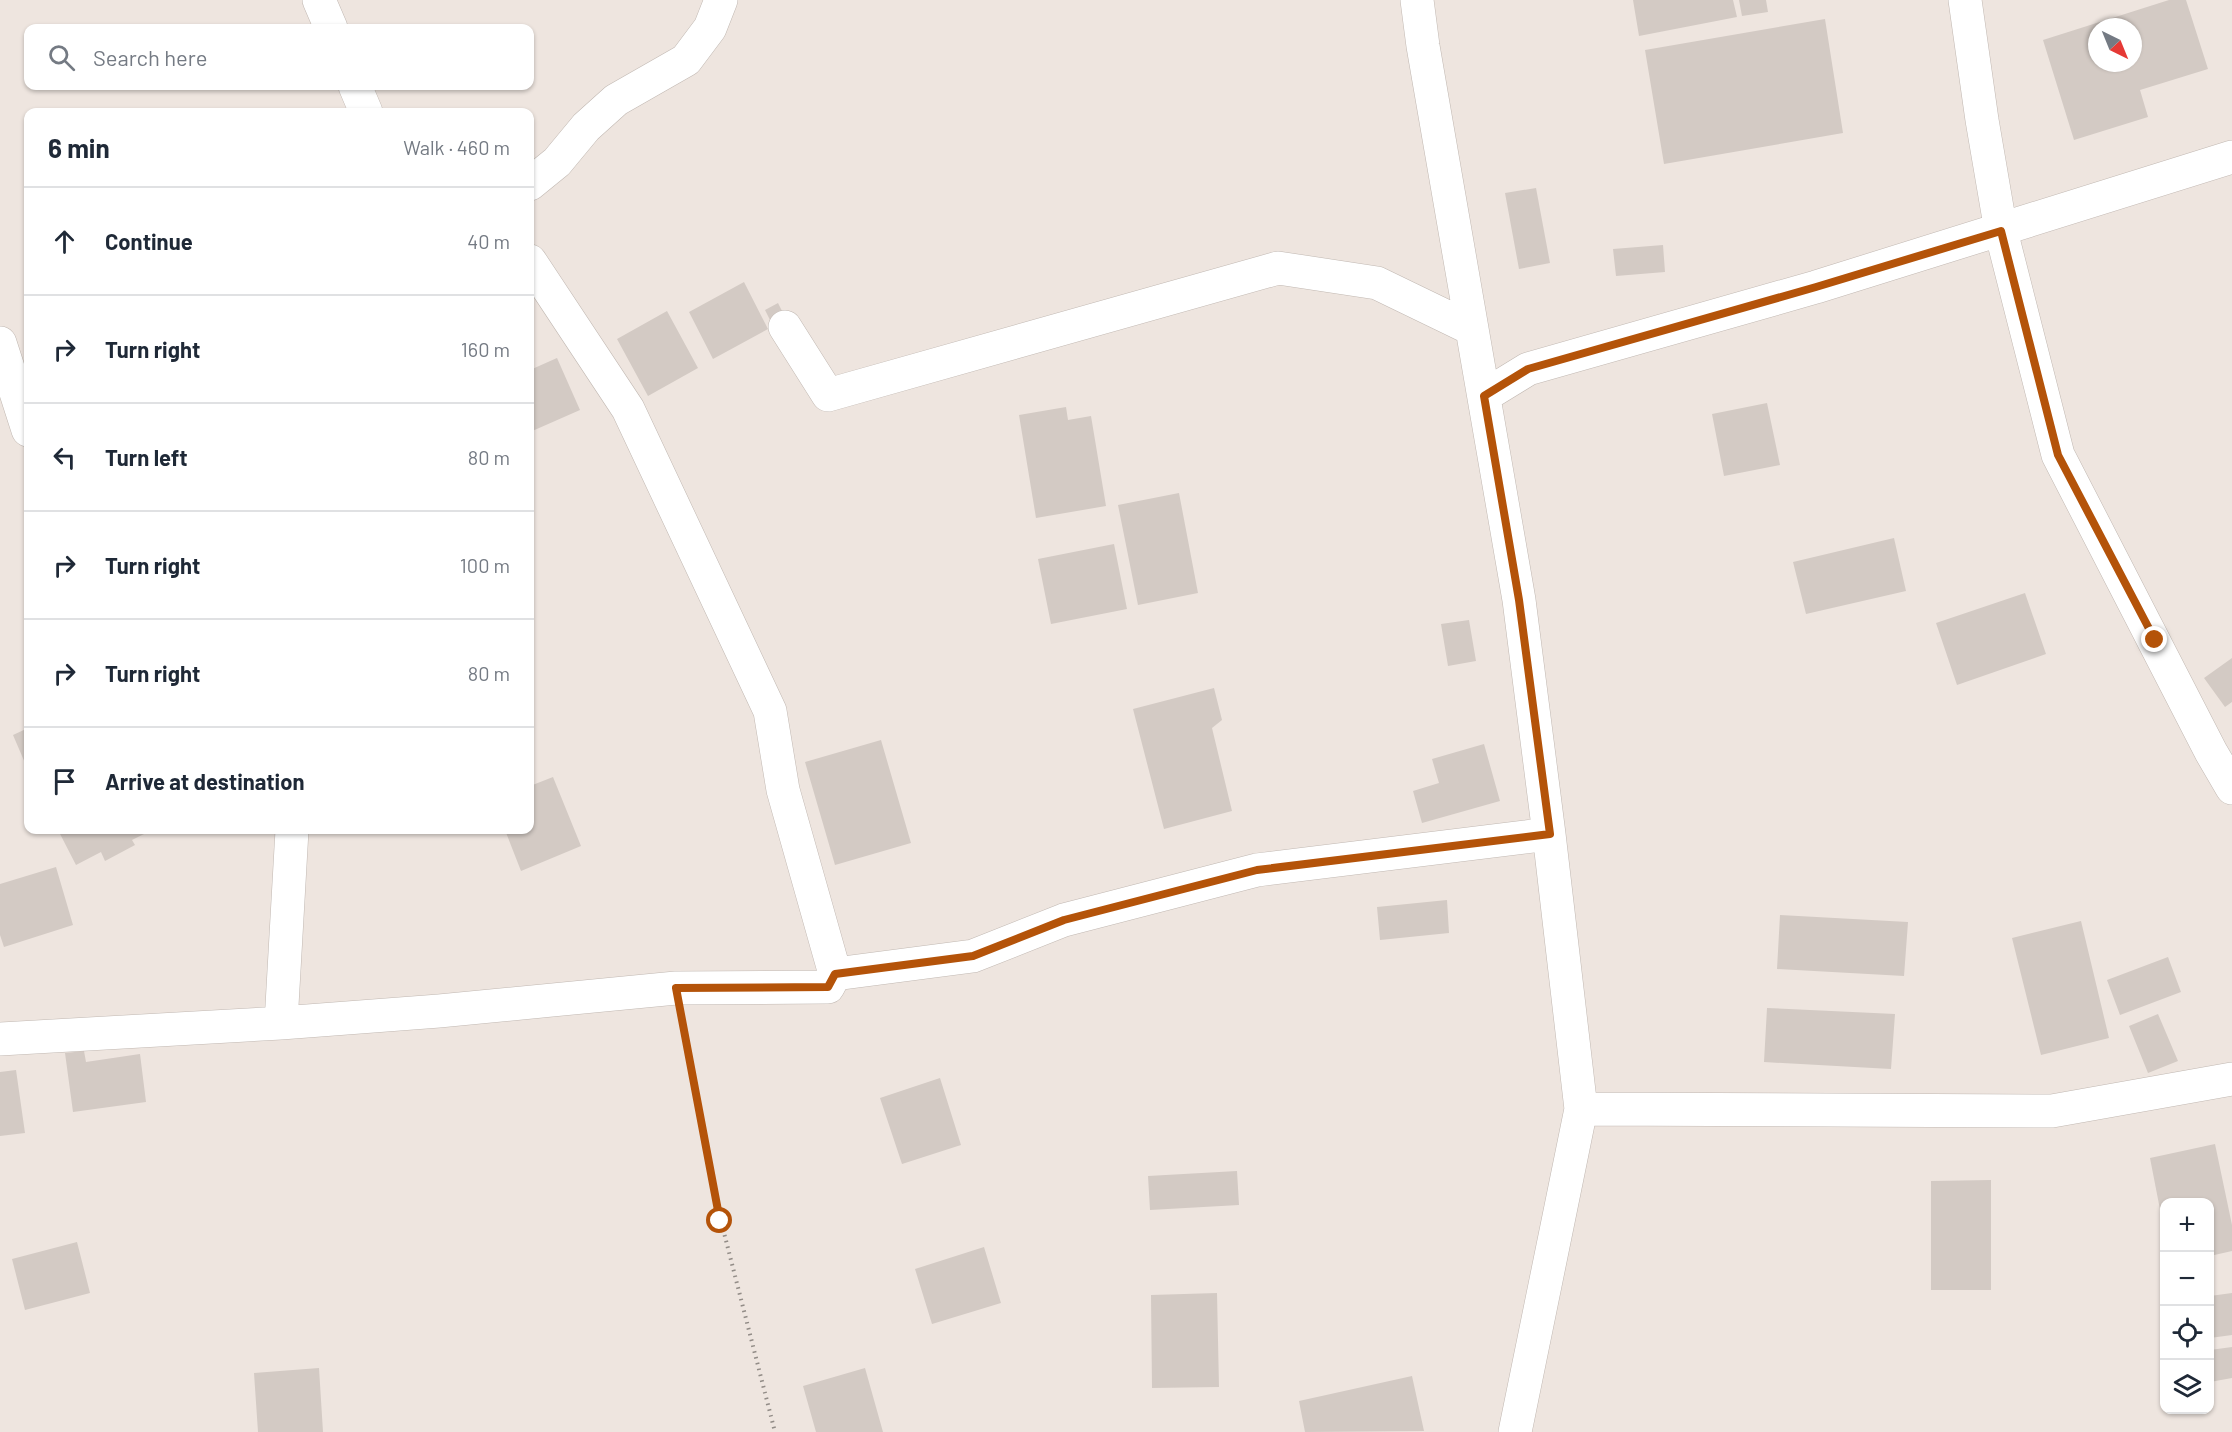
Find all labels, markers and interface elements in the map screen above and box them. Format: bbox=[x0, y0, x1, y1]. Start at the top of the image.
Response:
north arrow bbox=[2088, 18, 2142, 72]
search box bbox=[24, 24, 534, 90]
icon: search bbox=[45, 41, 78, 74]
text: Search here bbox=[93, 44, 207, 70]
text: 6 min bbox=[48, 132, 110, 163]
text: Walk · 460 m bbox=[403, 135, 510, 159]
icon: ahead bbox=[48, 225, 81, 258]
text: Continue bbox=[105, 228, 193, 254]
text: 40 m bbox=[467, 229, 510, 253]
icon: right bbox=[48, 333, 81, 366]
text: Turn right bbox=[105, 336, 200, 362]
text: 160 m bbox=[461, 337, 510, 361]
icon: left bbox=[48, 441, 81, 474]
text: Turn left bbox=[105, 444, 188, 470]
text: 80 m bbox=[468, 445, 510, 469]
icon: right bbox=[48, 549, 81, 582]
text: Turn right bbox=[105, 552, 200, 578]
text: 100 m bbox=[460, 553, 510, 577]
route end bbox=[2141, 626, 2167, 652]
icon: right bbox=[48, 657, 81, 690]
text: Turn right bbox=[105, 660, 200, 686]
text: 80 m bbox=[468, 661, 510, 685]
icon: arrive bbox=[48, 765, 81, 798]
text: Arrive at destination bbox=[105, 768, 304, 794]
map controls bbox=[2160, 1198, 2214, 1414]
button: + bbox=[2160, 1198, 2214, 1252]
route start bbox=[706, 1207, 732, 1233]
button: − bbox=[2160, 1252, 2214, 1306]
button: locate bbox=[2160, 1306, 2214, 1360]
button: layers bbox=[2160, 1360, 2214, 1414]

